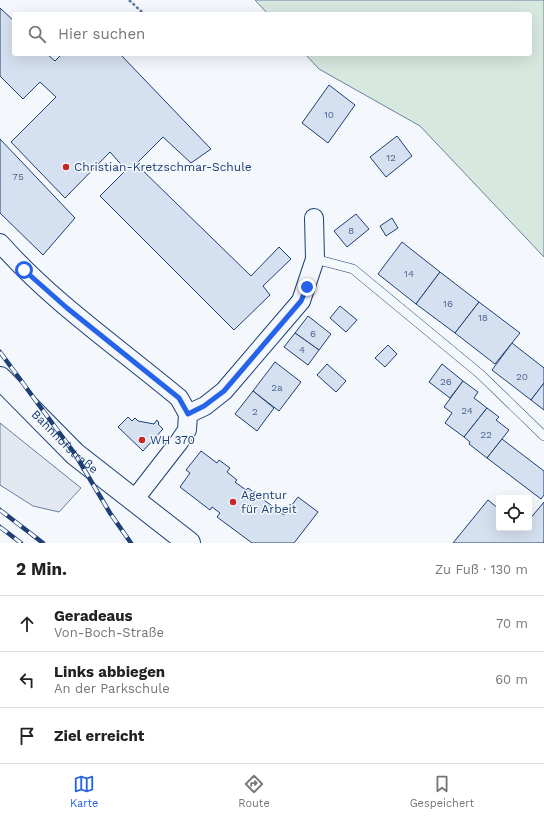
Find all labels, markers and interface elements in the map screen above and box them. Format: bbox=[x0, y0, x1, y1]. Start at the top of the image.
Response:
search box bbox=[12, 12, 532, 56]
icon: search bbox=[26, 23, 48, 45]
text: Hier suchen bbox=[58, 25, 145, 43]
house number: 10 bbox=[324, 109, 334, 120]
house number: 12 bbox=[386, 152, 396, 163]
place label: Christian-Kretzschmar-Schule bbox=[74, 160, 252, 174]
marker: Christian-Kretzschmar-Schule bbox=[61, 162, 71, 172]
house number: 75 bbox=[12, 171, 24, 182]
house number: 8 bbox=[348, 225, 354, 236]
route start bbox=[15, 261, 33, 279]
house number: 14 bbox=[404, 268, 414, 279]
route end bbox=[298, 278, 316, 296]
house number: 16 bbox=[443, 298, 453, 309]
house number: 18 bbox=[478, 312, 488, 323]
house number: 6 bbox=[310, 328, 316, 339]
house number: 4 bbox=[299, 344, 305, 355]
house number: 20 bbox=[516, 371, 528, 382]
house number: 26 bbox=[440, 376, 452, 387]
house number: 2a bbox=[271, 382, 283, 393]
house number: 24 bbox=[461, 405, 473, 416]
house number: 2 bbox=[252, 406, 258, 417]
street label: Bahnhofstraße bbox=[29, 407, 101, 476]
house number: 22 bbox=[480, 429, 492, 440]
place label: WH 370 bbox=[150, 433, 195, 447]
marker: WH 370 bbox=[137, 435, 147, 445]
place label: Agentur für Arbeit bbox=[241, 488, 297, 516]
map controls bbox=[496, 495, 532, 531]
button: locate bbox=[496, 495, 532, 531]
marker: Agentur für Arbeit bbox=[228, 497, 238, 507]
text: 2 Min. bbox=[16, 559, 67, 579]
text: Zu Fuß · 130 m bbox=[435, 562, 528, 577]
text: Geradeaus bbox=[54, 607, 133, 625]
icon: ahead bbox=[16, 613, 38, 635]
text: 70 m bbox=[496, 616, 528, 631]
text: Von-Boch-Straße bbox=[54, 625, 164, 640]
text: Links abbiegen bbox=[54, 663, 165, 681]
icon: left bbox=[16, 669, 38, 691]
text: 60 m bbox=[495, 672, 528, 687]
text: An der Parkschule bbox=[54, 681, 170, 696]
icon: arrive bbox=[16, 725, 38, 747]
text: Ziel erreicht bbox=[54, 727, 144, 745]
tab: Karte bbox=[70, 773, 98, 810]
tab: Route bbox=[238, 773, 270, 810]
tab: Gespeichert bbox=[410, 773, 474, 810]

